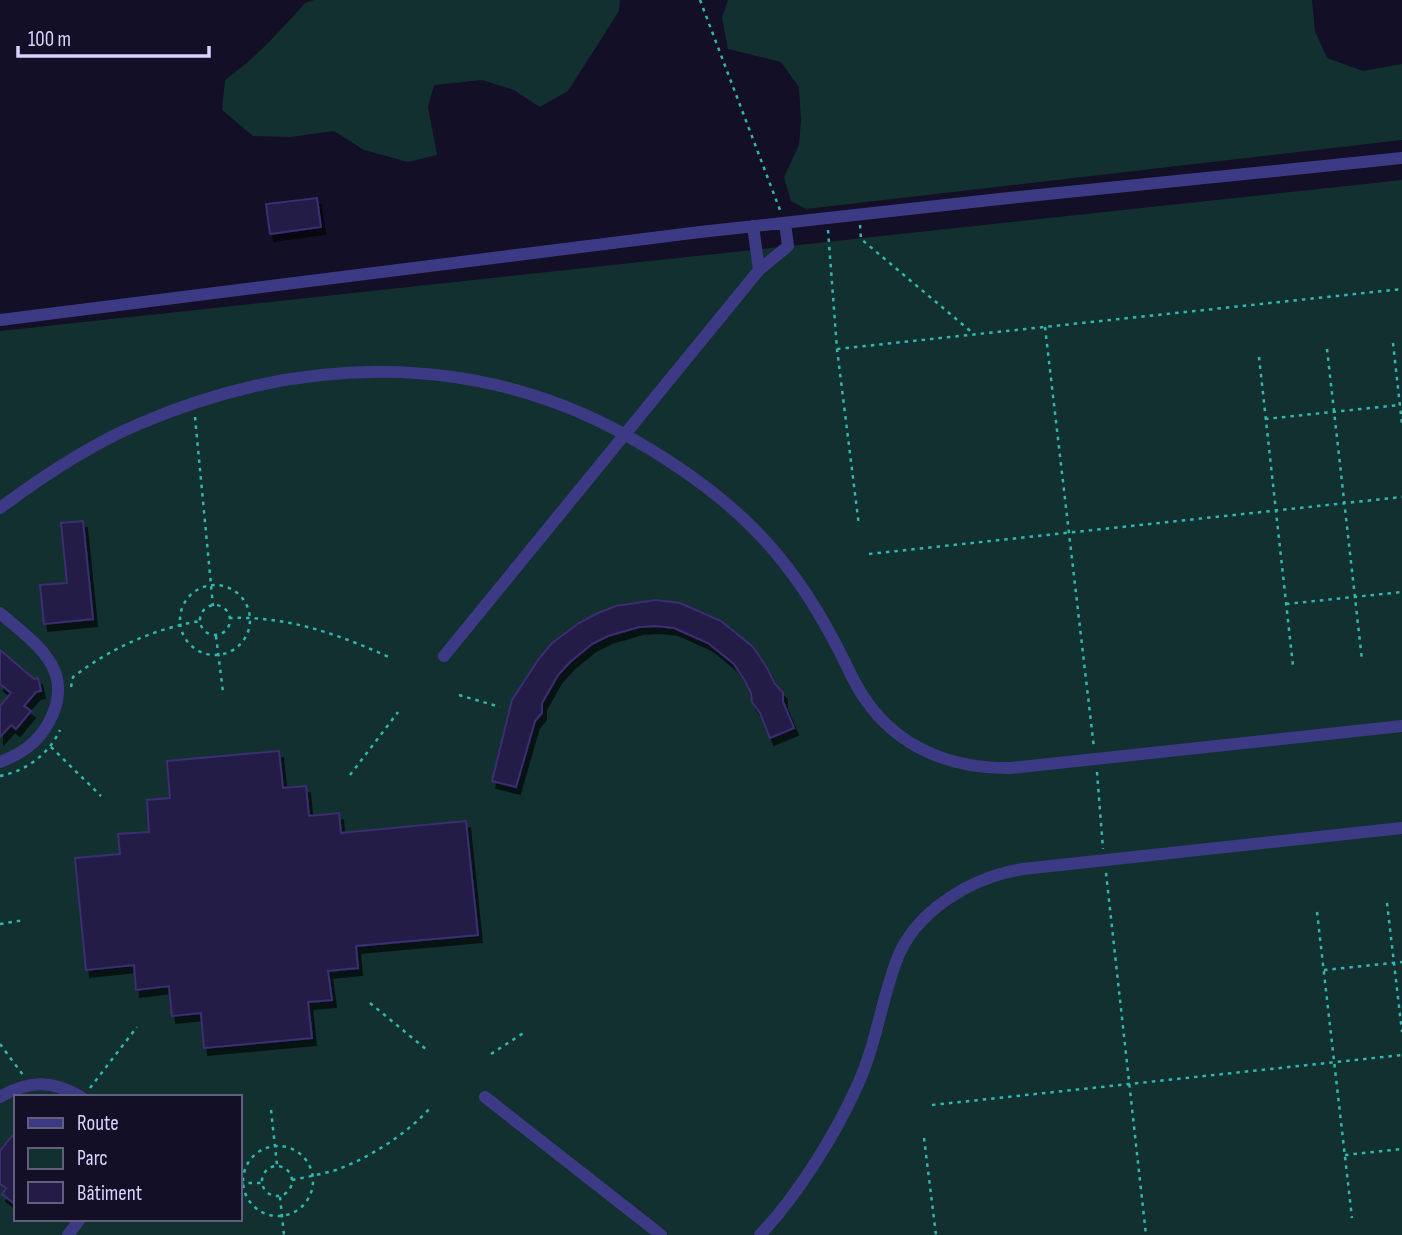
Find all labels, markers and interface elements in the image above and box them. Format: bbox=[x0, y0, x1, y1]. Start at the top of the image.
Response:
scale bar bbox=[18, 14, 208, 58]
text: 100 m bbox=[28, 27, 71, 52]
legend bbox=[14, 1095, 242, 1221]
text: Route bbox=[77, 1111, 119, 1136]
text: Parc bbox=[77, 1146, 108, 1171]
text: Bâtiment bbox=[77, 1181, 142, 1206]

